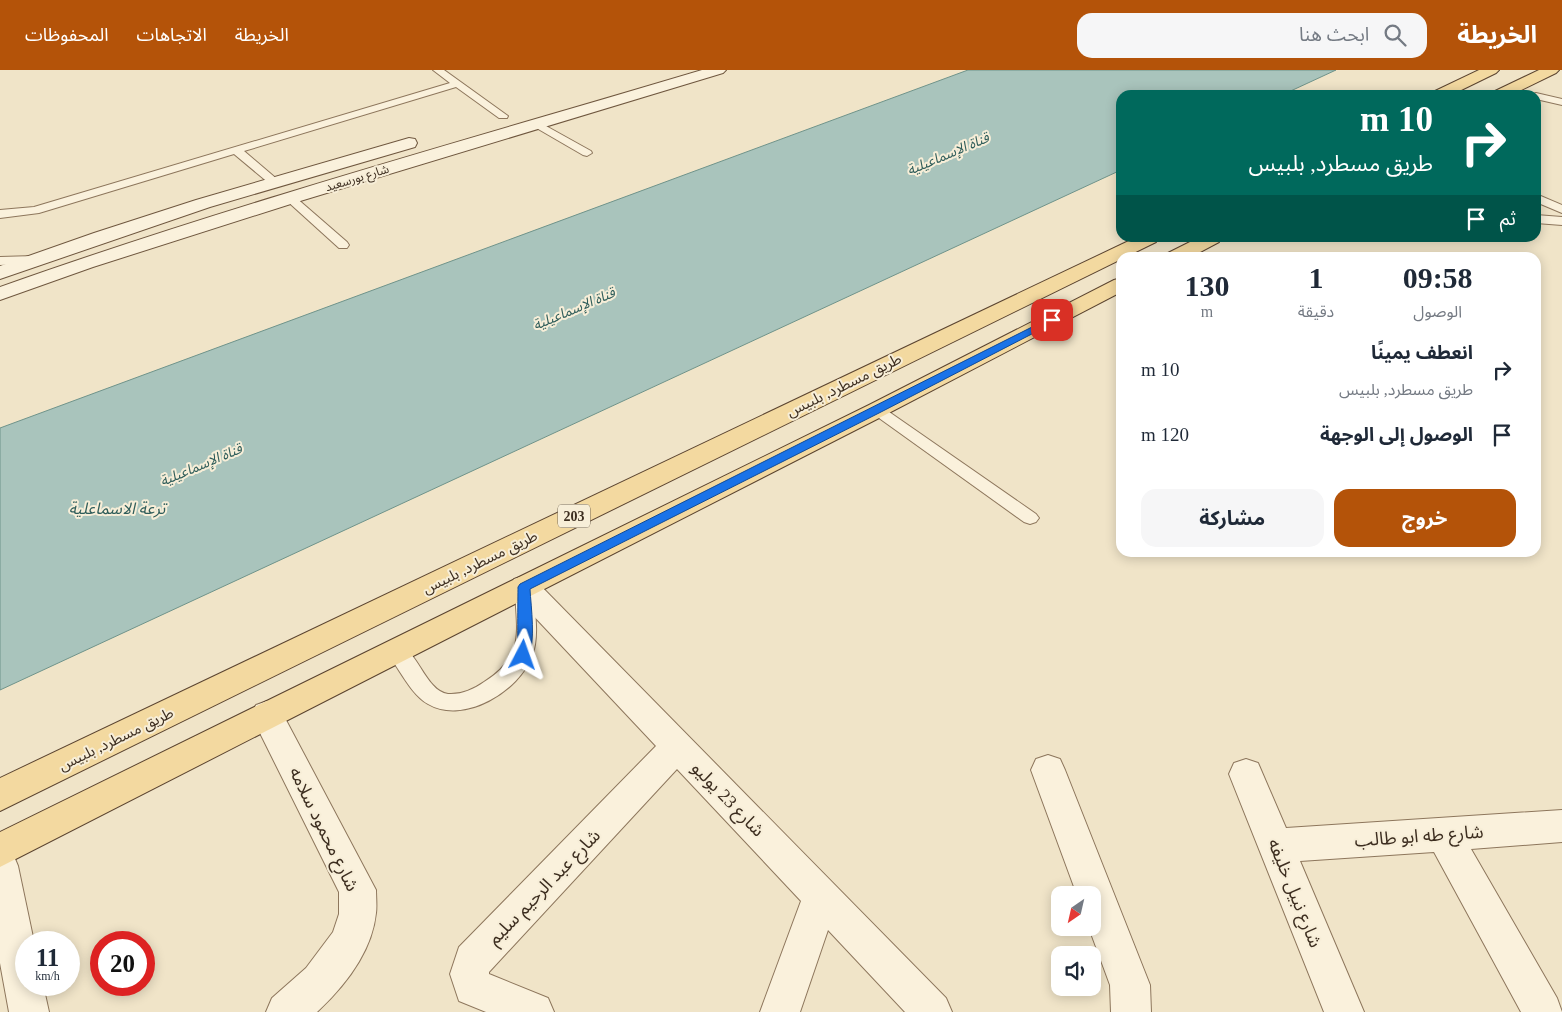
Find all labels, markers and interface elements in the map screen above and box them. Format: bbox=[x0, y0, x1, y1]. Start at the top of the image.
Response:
search box bbox=[1077, 13, 1427, 58]
icon: search bbox=[1381, 21, 1409, 49]
text: الخريطة bbox=[1457, 22, 1537, 48]
text: ابحث هنا bbox=[1299, 24, 1369, 45]
text: المحفوظات bbox=[25, 25, 109, 45]
text: الاتجاهات bbox=[137, 25, 207, 45]
text: الخريطة bbox=[235, 25, 289, 45]
text: 10 m bbox=[1360, 100, 1433, 139]
icon: right bbox=[1451, 110, 1516, 175]
water label: قناة الإسماعيلية bbox=[905, 130, 993, 180]
text: طريق مسطرد, بلبيس bbox=[1249, 151, 1433, 176]
street label: شارع بورسعيد bbox=[323, 162, 391, 196]
icon: arrive bbox=[1462, 205, 1490, 233]
text: ثم bbox=[1500, 208, 1516, 229]
text: 1 bbox=[1309, 261, 1324, 294]
text: 09:58 bbox=[1403, 261, 1473, 294]
text: 130 bbox=[1184, 269, 1229, 302]
water label: قناة الإسماعيلية bbox=[531, 285, 619, 335]
pin bbox=[1031, 299, 1073, 341]
text: m bbox=[1201, 303, 1213, 320]
text: دقيقة bbox=[1298, 303, 1334, 320]
text: الوصول bbox=[1413, 303, 1462, 320]
icon: arrive bbox=[1038, 306, 1066, 334]
text: انعطف يمينًا bbox=[1371, 342, 1473, 363]
street label: طريق مسطرد, بلبيس bbox=[784, 350, 905, 422]
icon: right bbox=[1488, 356, 1516, 384]
text: 10 m bbox=[1141, 359, 1180, 380]
text: طريق مسطرد, بلبيس bbox=[1339, 381, 1473, 398]
icon: arrive bbox=[1488, 421, 1516, 449]
text: 120 m bbox=[1141, 424, 1189, 445]
text: الوصول إلى الوجهة bbox=[1320, 424, 1473, 445]
water label: قناة الإسماعيلية bbox=[158, 441, 246, 491]
button: مشاركة bbox=[1141, 489, 1324, 547]
button: خروج bbox=[1334, 489, 1516, 547]
water label: ترعة الاسماعلية bbox=[69, 500, 168, 518]
road number: 203 bbox=[558, 504, 590, 528]
street label: طريق مسطرد, بلبيس bbox=[420, 527, 541, 599]
position arrow bbox=[496, 628, 548, 680]
street label: طريق مسطرد, بلبيس bbox=[56, 704, 177, 776]
street label: شارع 23 يوليو bbox=[685, 758, 768, 843]
street label: شارع محمود سلامه bbox=[282, 764, 363, 896]
street label: شارع طه ابو طالب bbox=[1354, 822, 1484, 854]
street label: شارع عبد الرحيم سليم bbox=[484, 825, 607, 952]
street label: شارع نبيل خليفه bbox=[1260, 836, 1326, 952]
north arrow bbox=[1051, 886, 1101, 936]
map controls bbox=[1051, 886, 1101, 996]
speed limit sign: 20 bbox=[90, 931, 155, 996]
text: 11 bbox=[36, 944, 59, 971]
button: sound bbox=[1051, 946, 1101, 996]
text: km/h bbox=[35, 969, 60, 983]

